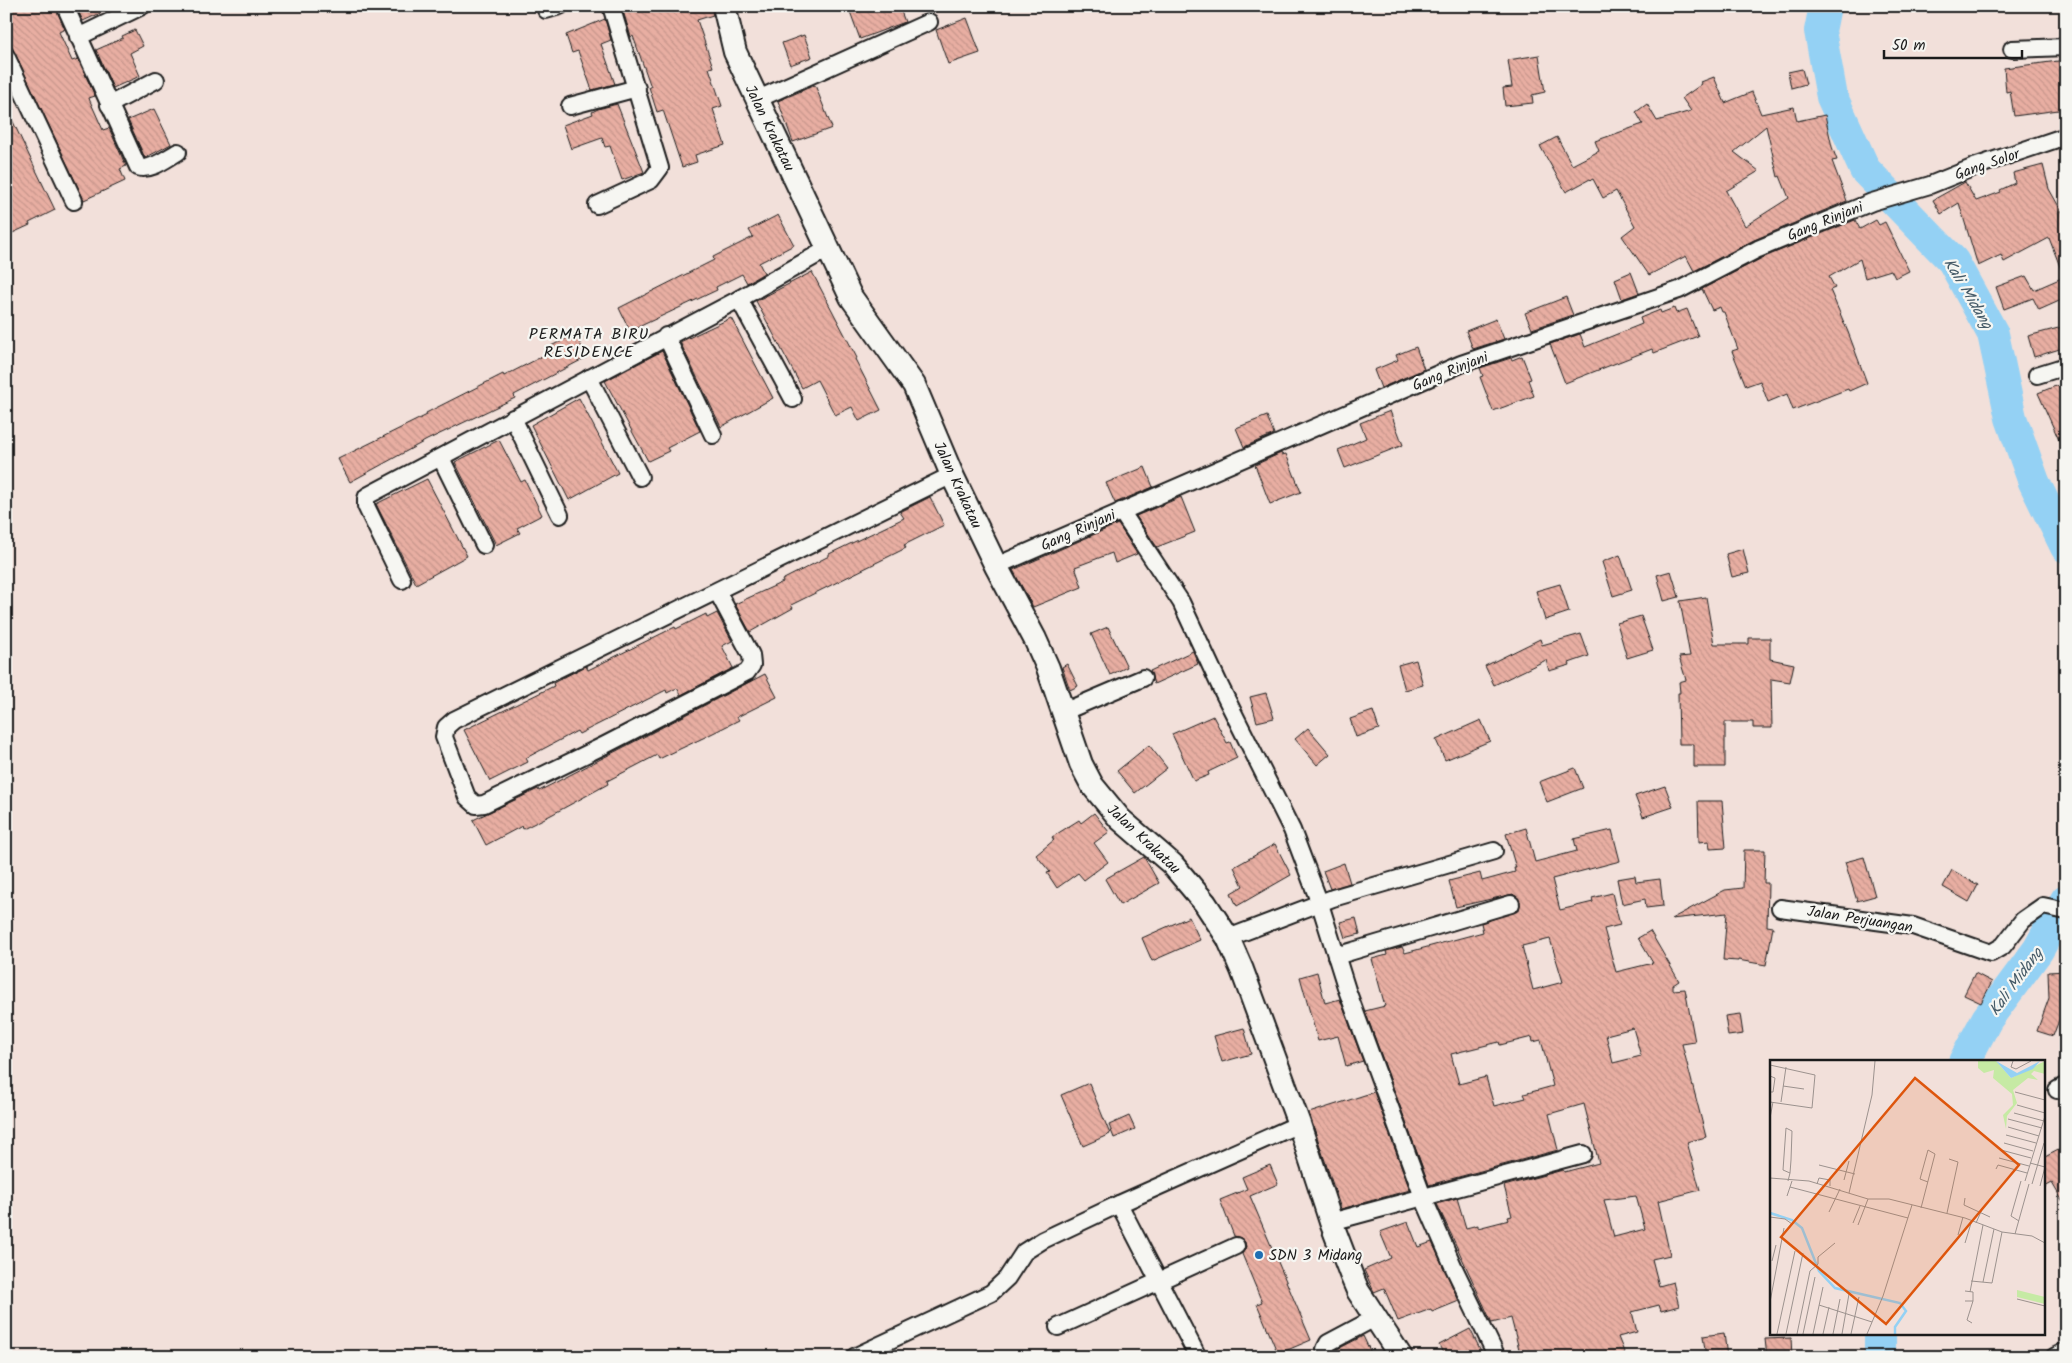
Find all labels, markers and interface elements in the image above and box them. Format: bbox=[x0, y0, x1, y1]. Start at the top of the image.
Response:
scale bar bbox=[1884, 28, 2022, 60]
text: 50 m bbox=[1892, 34, 1926, 58]
street label: Jalan Krakatau bbox=[738, 81, 800, 176]
street label: Gang Solor bbox=[1951, 142, 2024, 187]
street label: Gang Rinjani bbox=[1784, 195, 1868, 248]
water label: Kali Midang bbox=[1937, 253, 2000, 335]
district label: PERMATA BIRU RESIDENCE bbox=[529, 322, 649, 365]
street label: Gang Rinjani bbox=[1409, 345, 1493, 398]
street label: Jalan Krakatau bbox=[926, 438, 988, 533]
street label: Gang Rinjani bbox=[1037, 503, 1121, 558]
street label: Jalan Krakatau bbox=[1101, 799, 1186, 880]
street label: Jalan Perjuangan bbox=[1805, 900, 1914, 940]
water label: Kali Midang bbox=[1983, 941, 2050, 1021]
inset map bbox=[1770, 1060, 2044, 1336]
place label: SDN 3 Midang bbox=[1269, 1244, 1362, 1268]
marker: SDN 3 Midang bbox=[1253, 1249, 1265, 1261]

